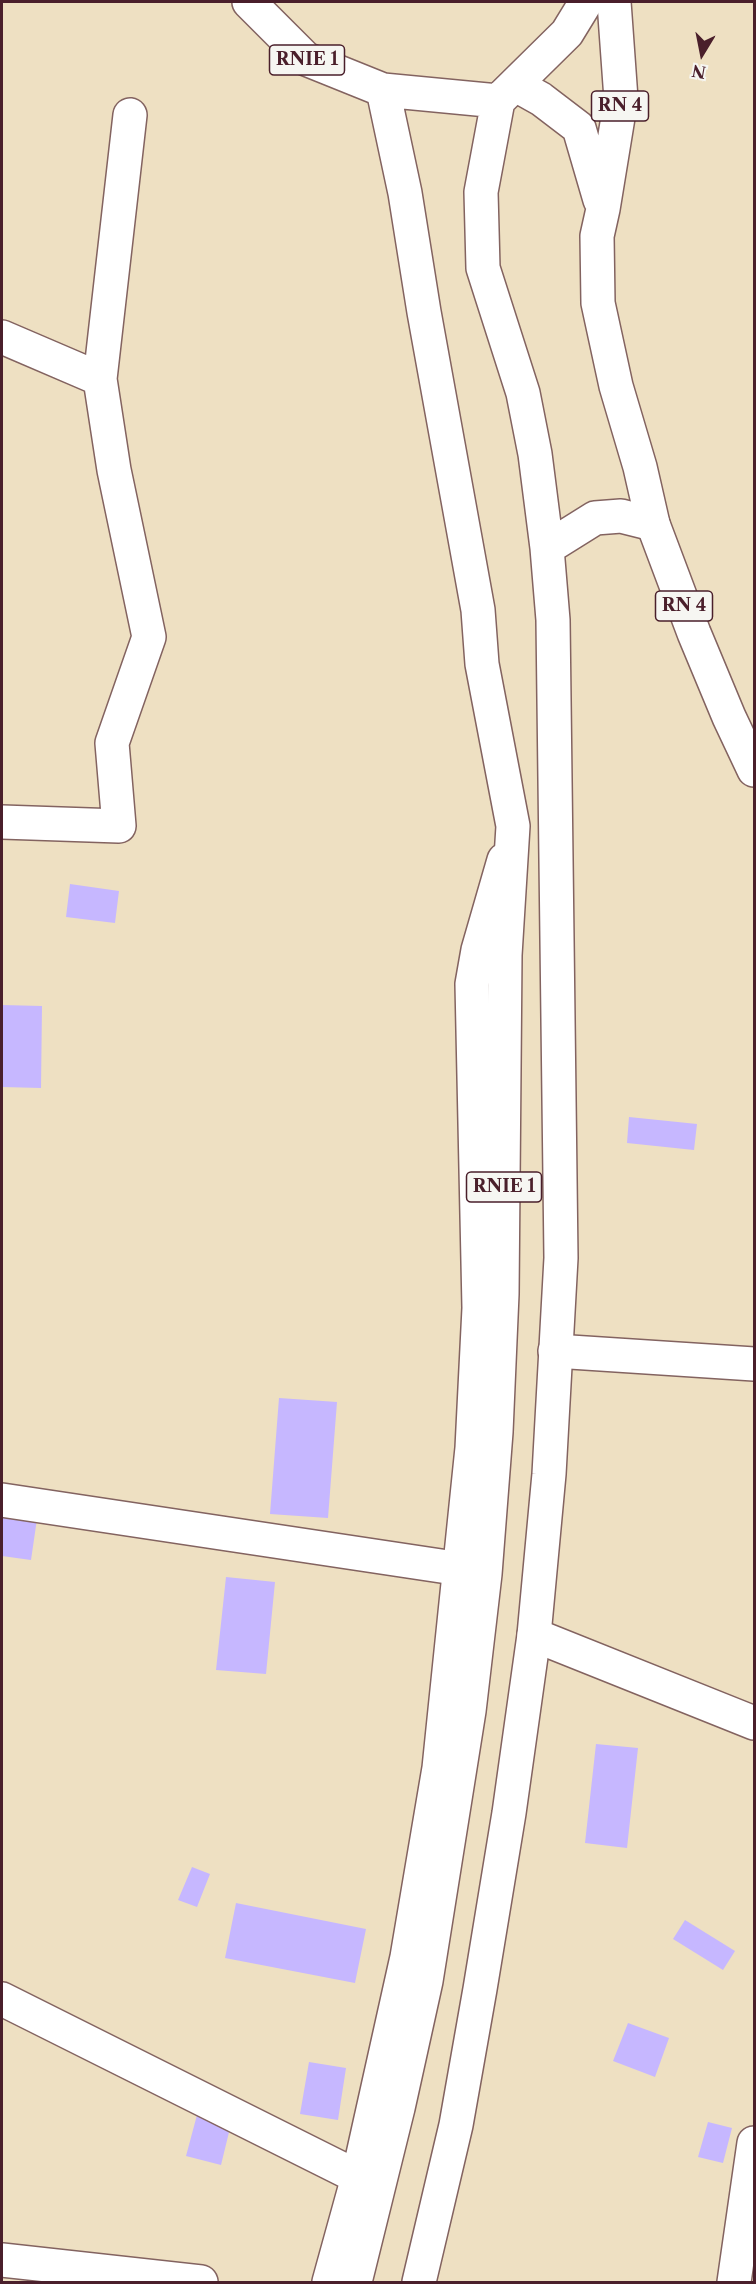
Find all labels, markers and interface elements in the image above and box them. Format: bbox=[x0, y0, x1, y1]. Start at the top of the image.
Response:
north arrow bbox=[672, 24, 732, 84]
road number: RNIE 1 bbox=[270, 45, 344, 75]
text: N bbox=[690, 61, 707, 83]
road number: RN 4 bbox=[592, 91, 648, 121]
road number: RN 4 bbox=[656, 591, 712, 621]
road number: RNIE 1 bbox=[466, 1172, 542, 1202]

